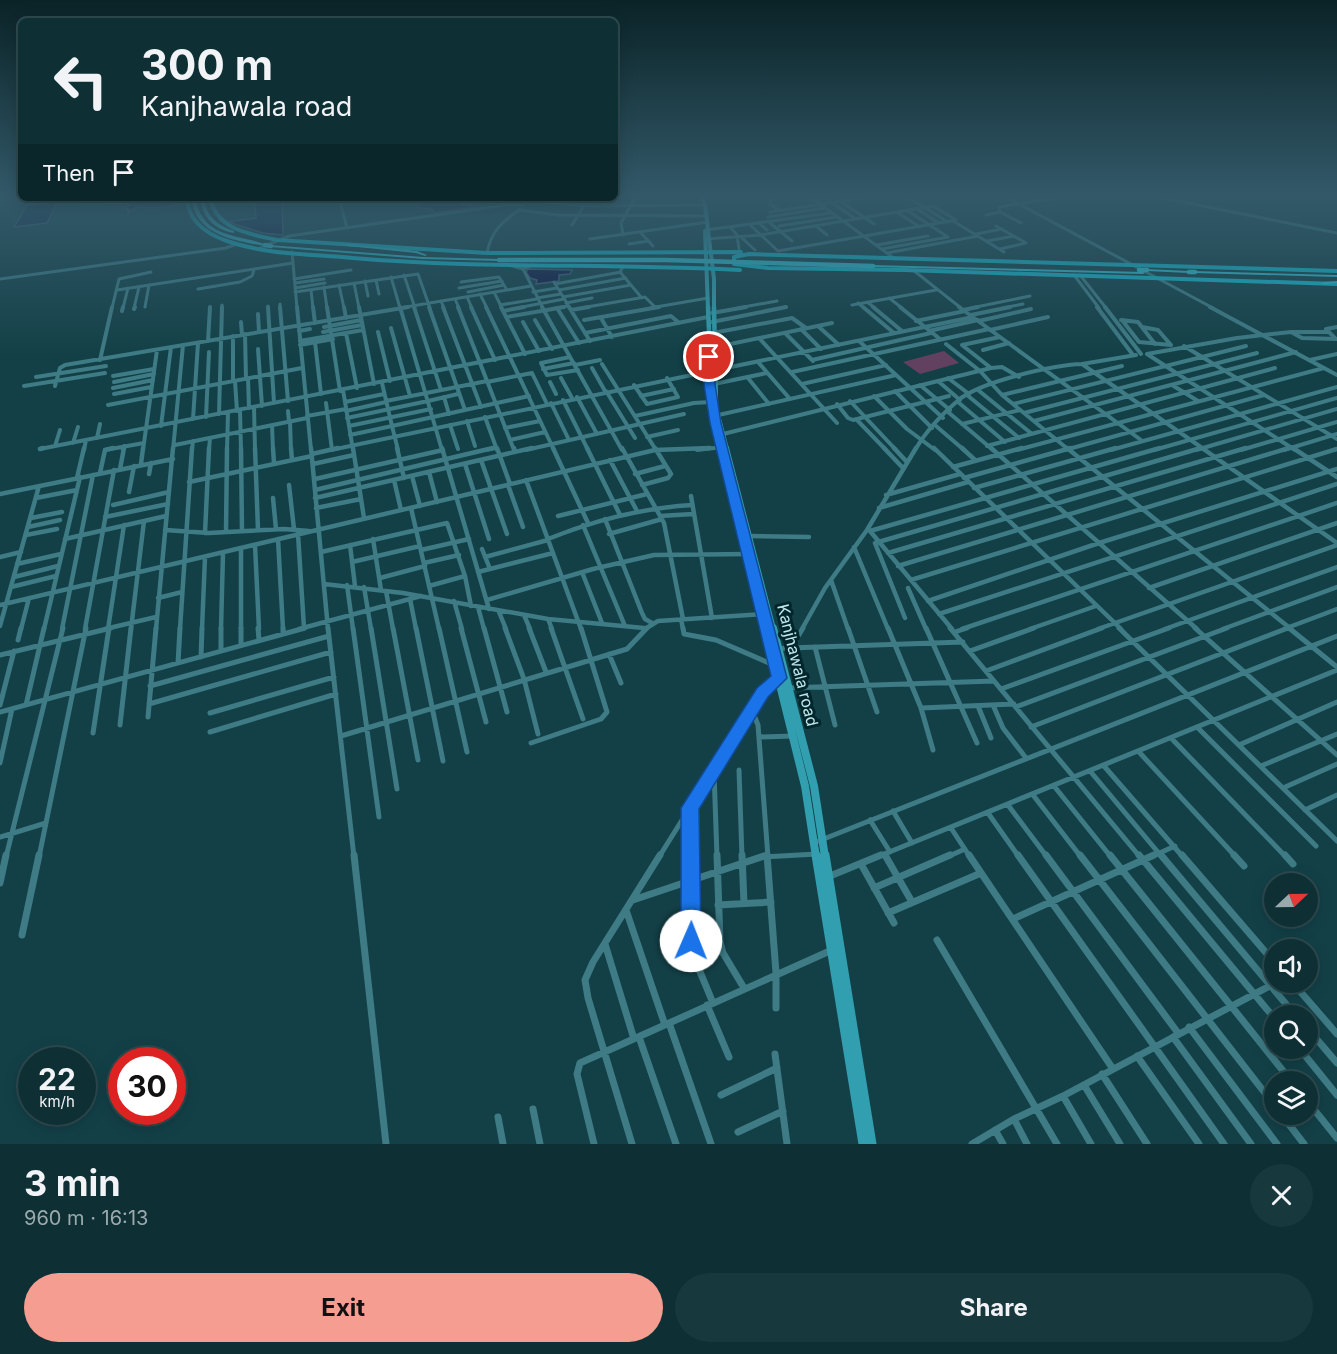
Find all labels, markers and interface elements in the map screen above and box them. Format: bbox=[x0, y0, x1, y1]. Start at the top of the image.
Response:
text: 300 m bbox=[141, 39, 273, 90]
icon: left bbox=[42, 42, 120, 120]
text: Kanjhawala road bbox=[141, 90, 352, 123]
icon: arrive bbox=[107, 156, 140, 189]
text: Then bbox=[42, 160, 95, 186]
pin bbox=[683, 331, 734, 382]
icon: arrive bbox=[692, 340, 725, 373]
street label: Kanjhawala road bbox=[773, 602, 823, 728]
north arrow bbox=[1264, 873, 1318, 927]
map controls bbox=[1264, 873, 1318, 1125]
position arrow bbox=[659, 909, 723, 973]
button: sound bbox=[1264, 939, 1318, 993]
button: search bbox=[1264, 1005, 1318, 1059]
speed limit sign: 30 bbox=[108, 1047, 186, 1125]
text: 22 bbox=[38, 1061, 76, 1097]
button: layers bbox=[1264, 1071, 1318, 1125]
text: km/h bbox=[39, 1092, 75, 1111]
text: 3 min bbox=[24, 1161, 121, 1205]
button: close bbox=[1250, 1164, 1313, 1227]
text: 960 m · 16:13 bbox=[24, 1206, 148, 1230]
button: Exit bbox=[24, 1273, 663, 1342]
button: Share bbox=[675, 1273, 1313, 1342]

